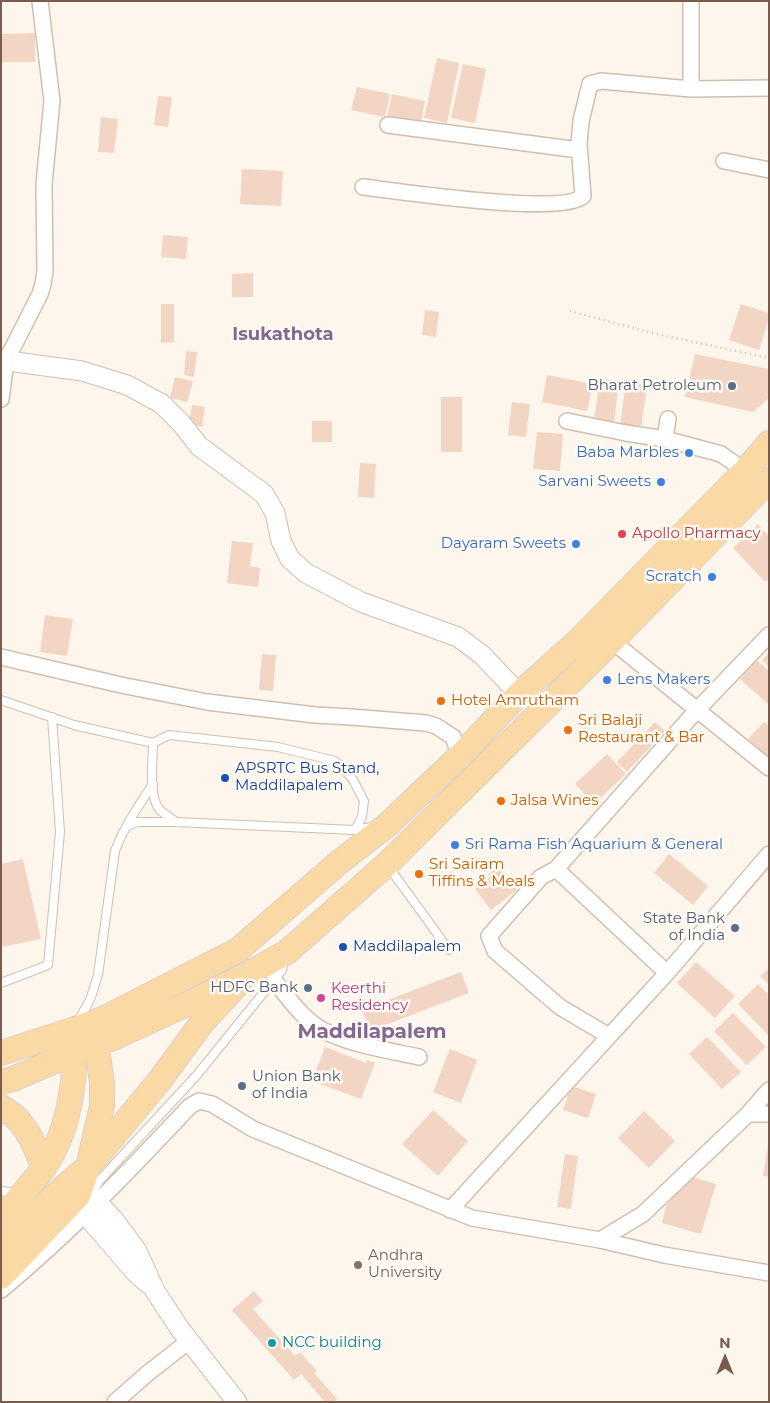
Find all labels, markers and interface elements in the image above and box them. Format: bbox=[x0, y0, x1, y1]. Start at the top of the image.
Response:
district label: Isukathota bbox=[232, 324, 334, 346]
place label: Bharat Petroleum bbox=[587, 377, 722, 395]
marker: Bharat Petroleum bbox=[726, 380, 738, 392]
place label: Baba Marbles bbox=[576, 444, 679, 462]
marker: Baba Marbles bbox=[683, 447, 695, 459]
place label: Sarvani Sweets bbox=[538, 473, 651, 491]
marker: Sarvani Sweets bbox=[655, 476, 667, 488]
place label: Apollo Pharmacy bbox=[632, 525, 761, 543]
marker: Apollo Pharmacy bbox=[616, 528, 628, 540]
place label: Dayaram Sweets bbox=[441, 535, 566, 553]
marker: Dayaram Sweets bbox=[570, 538, 582, 550]
place label: Scratch bbox=[646, 568, 702, 586]
marker: Scratch bbox=[706, 571, 718, 583]
place label: Lens Makers bbox=[617, 671, 710, 689]
marker: Lens Makers bbox=[601, 674, 613, 686]
place label: Hotel Amrutham bbox=[451, 692, 579, 710]
marker: Hotel Amrutham bbox=[435, 695, 447, 707]
place label: Sri Balaji Restaurant & Bar bbox=[578, 712, 704, 747]
marker: Sri Balaji Restaurant & Bar bbox=[562, 724, 574, 736]
place label: APSRTC Bus Stand, Maddilapalem bbox=[235, 760, 379, 795]
marker: APSRTC Bus Stand, Maddilapalem bbox=[219, 772, 231, 784]
place label: Jalsa Wines bbox=[511, 792, 598, 810]
marker: Jalsa Wines bbox=[495, 795, 507, 807]
place label: Sri Rama Fish Aquarium & General bbox=[465, 836, 723, 854]
marker: Sri Rama Fish Aquarium & General bbox=[449, 839, 461, 851]
place label: Sri Sairam Tiffins & Meals bbox=[429, 856, 535, 891]
marker: Sri Sairam Tiffins & Meals bbox=[413, 868, 425, 880]
place label: State Bank of India bbox=[643, 910, 725, 945]
marker: State Bank of India bbox=[729, 922, 741, 934]
place label: Maddilapalem bbox=[353, 938, 461, 956]
marker: Maddilapalem bbox=[337, 941, 349, 953]
place label: HDFC Bank bbox=[210, 979, 298, 997]
place label: Keerthi Residency bbox=[331, 980, 408, 1015]
marker: HDFC Bank bbox=[302, 982, 314, 994]
marker: Keerthi Residency bbox=[315, 992, 327, 1004]
district label: Maddilapalem bbox=[297, 1020, 447, 1044]
place label: Union Bank of India bbox=[252, 1068, 341, 1103]
marker: Union Bank of India bbox=[236, 1080, 248, 1092]
place label: Andhra University bbox=[368, 1247, 442, 1282]
marker: Andhra University bbox=[352, 1259, 364, 1271]
north arrow bbox=[700, 1333, 750, 1383]
place label: NCC building bbox=[282, 1334, 382, 1352]
text: N bbox=[719, 1334, 731, 1352]
marker: NCC building bbox=[266, 1337, 278, 1349]

